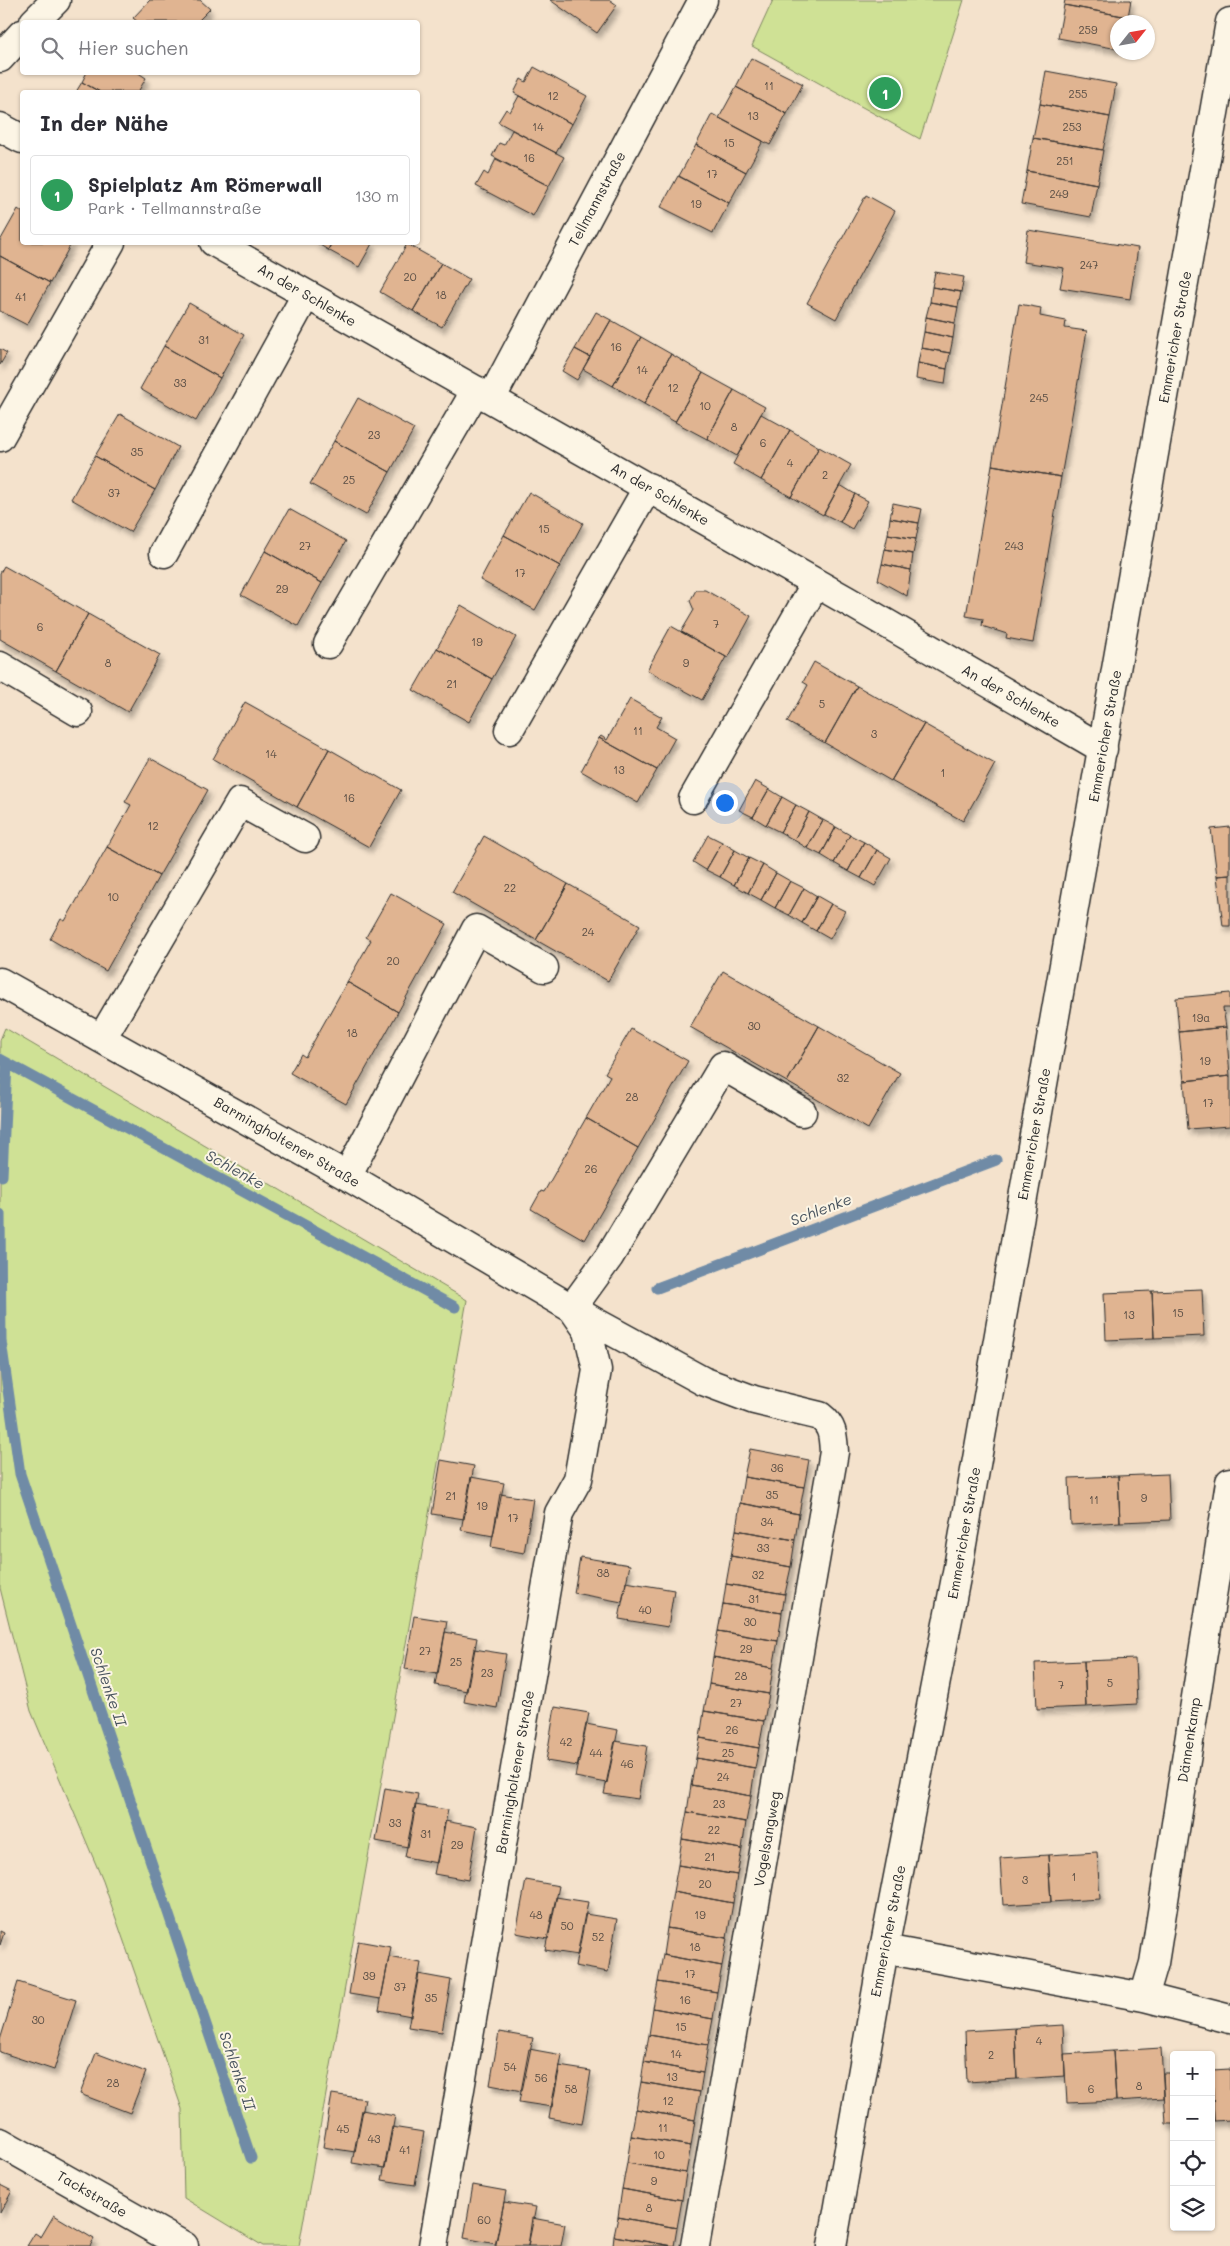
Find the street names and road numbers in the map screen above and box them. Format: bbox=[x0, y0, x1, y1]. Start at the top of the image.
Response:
street label: Tellmannstraße bbox=[563, 148, 630, 250]
street label: An der Schlenke bbox=[254, 259, 360, 331]
street label: Emmericher Straße bbox=[1154, 269, 1195, 405]
street label: An der Schlenke bbox=[607, 458, 713, 530]
street label: An der Schlenke bbox=[958, 660, 1064, 732]
street label: Emmericher Straße bbox=[1084, 668, 1125, 804]
street label: Emmericher Straße bbox=[1013, 1066, 1054, 1202]
street label: Barmingholtener Straße bbox=[211, 1092, 364, 1191]
street label: Emmericher Straße bbox=[943, 1465, 984, 1601]
street label: Barmingholtener Straße bbox=[491, 1689, 538, 1855]
street label: Dännenkamp bbox=[1172, 1696, 1205, 1784]
street label: Vogelsangweg bbox=[749, 1790, 784, 1888]
street label: Emmericher Straße bbox=[865, 1863, 910, 1998]
street label: Tackstraße bbox=[54, 2166, 131, 2221]

